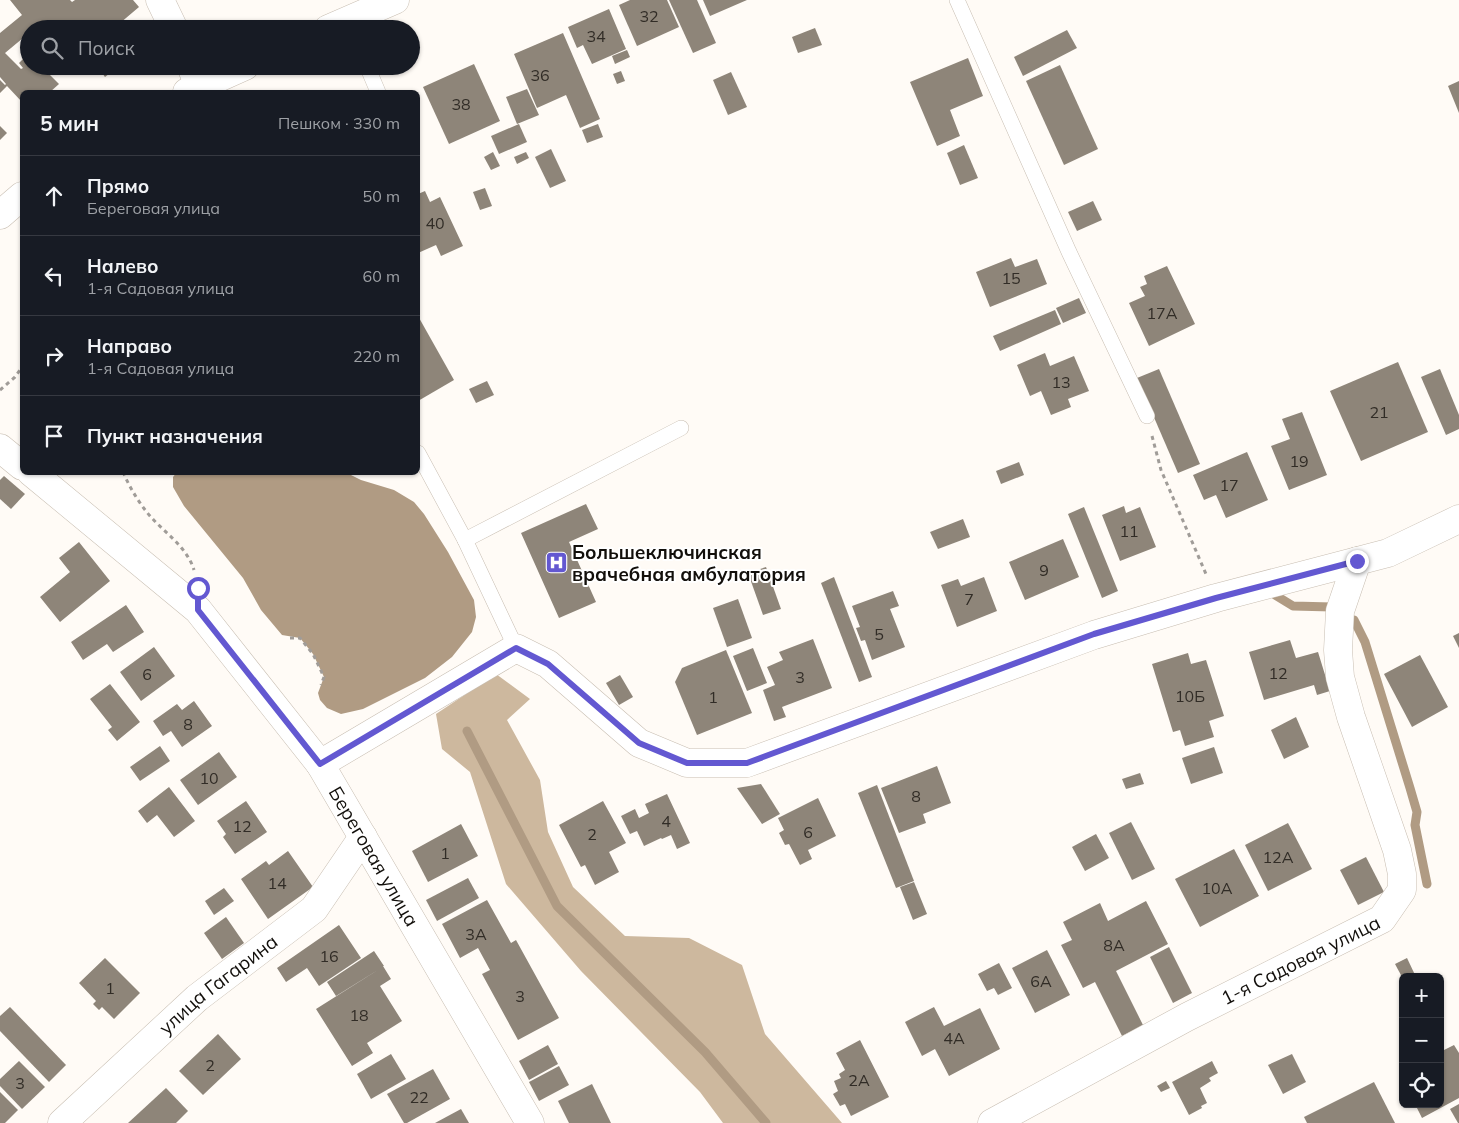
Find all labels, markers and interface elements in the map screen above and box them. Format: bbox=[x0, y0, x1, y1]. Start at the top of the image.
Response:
house number: 32 bbox=[639, 6, 659, 26]
search box bbox=[20, 20, 420, 75]
house number: 34 bbox=[586, 26, 606, 46]
icon: search bbox=[38, 34, 66, 62]
text: Поиск bbox=[78, 36, 135, 60]
house number: 36 bbox=[530, 65, 550, 85]
house number: 38 bbox=[451, 94, 471, 114]
text: 5 мин bbox=[40, 110, 99, 136]
text: Пешком · 330 m bbox=[278, 113, 400, 133]
text: Прямо bbox=[87, 174, 149, 198]
icon: ahead bbox=[40, 182, 68, 210]
text: 50 m bbox=[363, 186, 400, 206]
text: Береговая улица bbox=[87, 198, 220, 218]
house number: 40 bbox=[425, 213, 445, 233]
text: Налево bbox=[87, 254, 159, 278]
icon: left bbox=[40, 262, 68, 290]
text: 60 m bbox=[363, 266, 400, 286]
house number: 15 bbox=[1001, 268, 1021, 288]
text: 1-я Садовая улица bbox=[87, 278, 234, 298]
house number: 17А bbox=[1147, 303, 1178, 323]
text: Направо bbox=[87, 334, 172, 358]
icon: right bbox=[40, 342, 68, 370]
text: 220 m bbox=[353, 346, 400, 366]
text: 1-я Садовая улица bbox=[87, 358, 234, 378]
house number: 13 bbox=[1051, 372, 1071, 392]
house number: 21 bbox=[1369, 402, 1389, 422]
icon: arrive bbox=[40, 422, 68, 450]
text: Пункт назначения bbox=[87, 424, 263, 448]
house number: 19 bbox=[1289, 451, 1309, 471]
house number: 17 bbox=[1219, 475, 1239, 495]
house number: 11 bbox=[1119, 521, 1139, 541]
place label: Большеключинская врачебная амбулатория bbox=[572, 540, 806, 586]
route end bbox=[1346, 550, 1369, 573]
hospital icon: Большеключинская врачебная амбулатория bbox=[544, 551, 568, 575]
house number: 9 bbox=[1039, 560, 1049, 580]
route start bbox=[187, 577, 210, 600]
house number: 7 bbox=[964, 589, 974, 609]
house number: 5 bbox=[874, 624, 884, 644]
house number: 12 bbox=[1268, 663, 1288, 683]
house number: 6 bbox=[142, 664, 152, 684]
house number: 3 bbox=[795, 667, 805, 687]
house number: 10Б bbox=[1175, 686, 1205, 706]
house number: 1 bbox=[708, 687, 718, 707]
house number: 8 bbox=[183, 714, 193, 734]
house number: 10 bbox=[199, 768, 219, 788]
street label: Береговая улица bbox=[324, 782, 424, 931]
house number: 8 bbox=[911, 786, 921, 806]
house number: 4 bbox=[661, 811, 671, 831]
house number: 12 bbox=[232, 816, 252, 836]
house number: 6 bbox=[803, 822, 813, 842]
house number: 2 bbox=[587, 824, 597, 844]
house number: 1 bbox=[440, 843, 450, 863]
house number: 12А bbox=[1263, 847, 1294, 867]
house number: 14 bbox=[267, 873, 287, 893]
house number: 10А bbox=[1202, 878, 1233, 898]
street label: 1-я Садовая улица bbox=[1217, 910, 1384, 1010]
house number: 3А bbox=[465, 924, 487, 944]
street label: улица Гагарина bbox=[154, 929, 282, 1039]
house number: 8А bbox=[1103, 935, 1125, 955]
house number: 16 bbox=[319, 946, 339, 966]
house number: 6А bbox=[1030, 971, 1052, 991]
map controls bbox=[1399, 973, 1444, 1108]
button: + bbox=[1399, 973, 1444, 1018]
house number: 1 bbox=[105, 978, 115, 998]
house number: 3 bbox=[515, 986, 525, 1006]
house number: 18 bbox=[349, 1005, 369, 1025]
button: − bbox=[1399, 1018, 1444, 1063]
house number: 4А bbox=[943, 1028, 965, 1048]
house number: 2 bbox=[205, 1055, 215, 1075]
button: locate bbox=[1399, 1063, 1444, 1108]
house number: 2А bbox=[848, 1070, 870, 1090]
house number: 3 bbox=[15, 1073, 25, 1093]
house number: 22 bbox=[409, 1087, 429, 1107]

